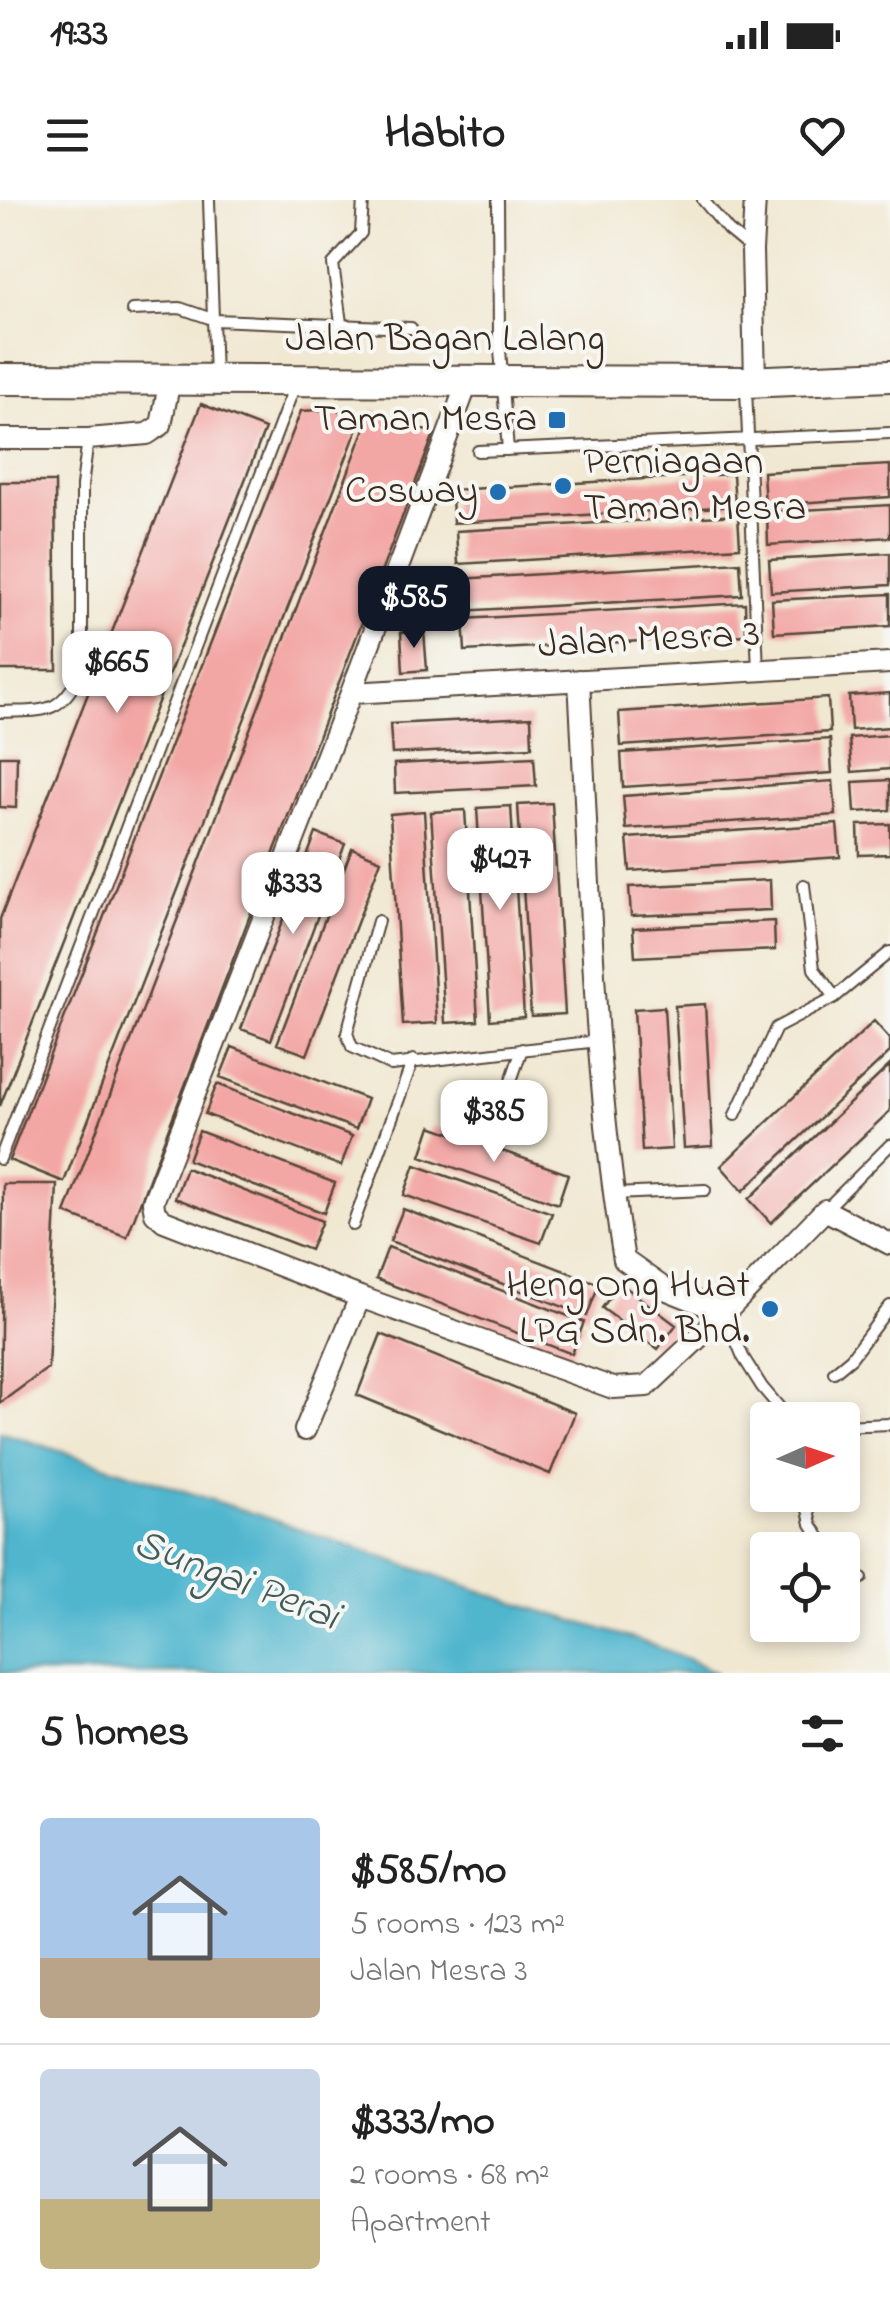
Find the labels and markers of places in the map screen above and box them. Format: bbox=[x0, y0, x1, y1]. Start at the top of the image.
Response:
place label: Taman Mesra bbox=[314, 391, 537, 450]
marker: Taman Mesra bbox=[546, 409, 568, 431]
place label: Perniagaan Taman Mesra bbox=[583, 434, 806, 539]
place label: Cosway bbox=[345, 463, 478, 522]
marker: Perniagaan Taman Mesra bbox=[552, 475, 574, 497]
marker: Cosway bbox=[487, 481, 509, 503]
pin: $585 bbox=[355, 566, 473, 651]
pin: $665 bbox=[58, 631, 176, 716]
pin: $427 bbox=[441, 828, 559, 913]
pin: $333 bbox=[234, 852, 352, 937]
pin: $385 bbox=[435, 1080, 553, 1165]
place label: Heng Ong Huat LPG Sdn. Bhd. bbox=[506, 1257, 750, 1362]
marker: Heng Ong Huat LPG Sdn. Bhd. bbox=[759, 1298, 781, 1320]

